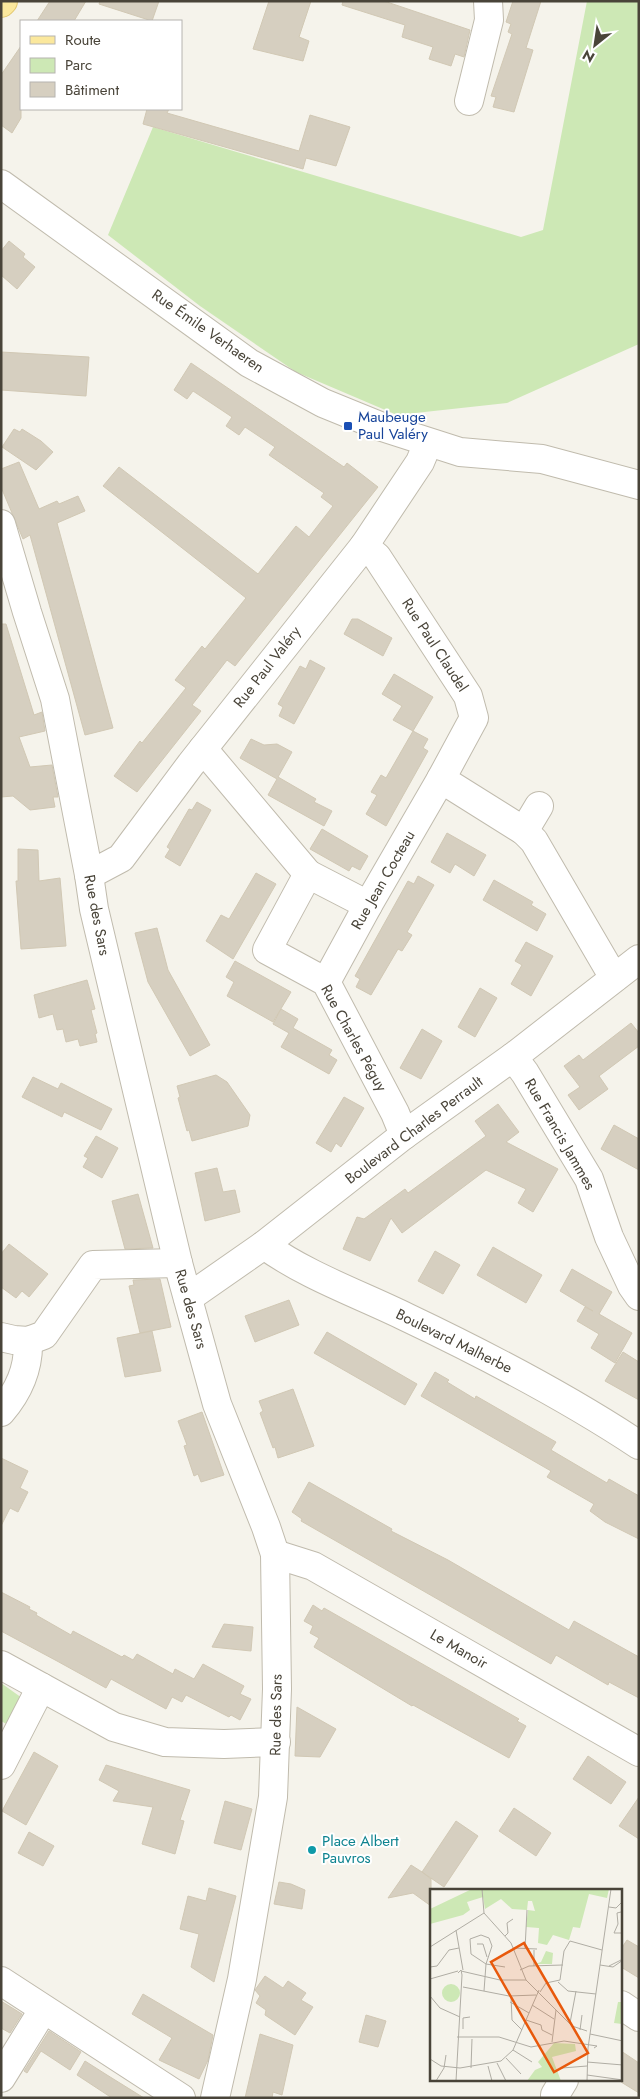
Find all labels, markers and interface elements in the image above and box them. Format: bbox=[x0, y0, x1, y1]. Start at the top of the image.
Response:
legend bbox=[20, 20, 182, 110]
north arrow bbox=[570, 20, 620, 70]
text: Route bbox=[65, 29, 101, 51]
text: N bbox=[579, 45, 598, 68]
text: Parc bbox=[65, 54, 92, 76]
text: Bâtiment bbox=[65, 79, 119, 101]
street label: Rue Émile Verhaeren bbox=[147, 284, 269, 378]
place label: Maubeuge Paul Valéry bbox=[358, 406, 428, 445]
marker: Maubeuge Paul Valéry bbox=[342, 420, 354, 432]
street label: Rue Paul Claudel bbox=[396, 594, 474, 696]
street label: Rue Paul Valéry bbox=[228, 621, 306, 713]
street label: Rue Jean Cocteau bbox=[346, 826, 420, 934]
street label: Rue des Sars bbox=[78, 873, 116, 957]
street label: Rue Charles Péguy bbox=[315, 981, 393, 1096]
street label: Boulevard Charles Perrault bbox=[340, 1071, 488, 1189]
street label: Rue Francis Jammes bbox=[519, 1074, 601, 1194]
street label: Rue des Sars bbox=[169, 1267, 213, 1351]
street label: Boulevard Malherbe bbox=[392, 1303, 516, 1379]
street label: Le Manoir bbox=[426, 1624, 493, 1675]
street label: Rue des Sars bbox=[264, 1674, 288, 1756]
place label: Place Albert Pauvros bbox=[322, 1830, 399, 1869]
marker: Place Albert Pauvros bbox=[306, 1844, 318, 1856]
inset map bbox=[430, 1889, 622, 2082]

